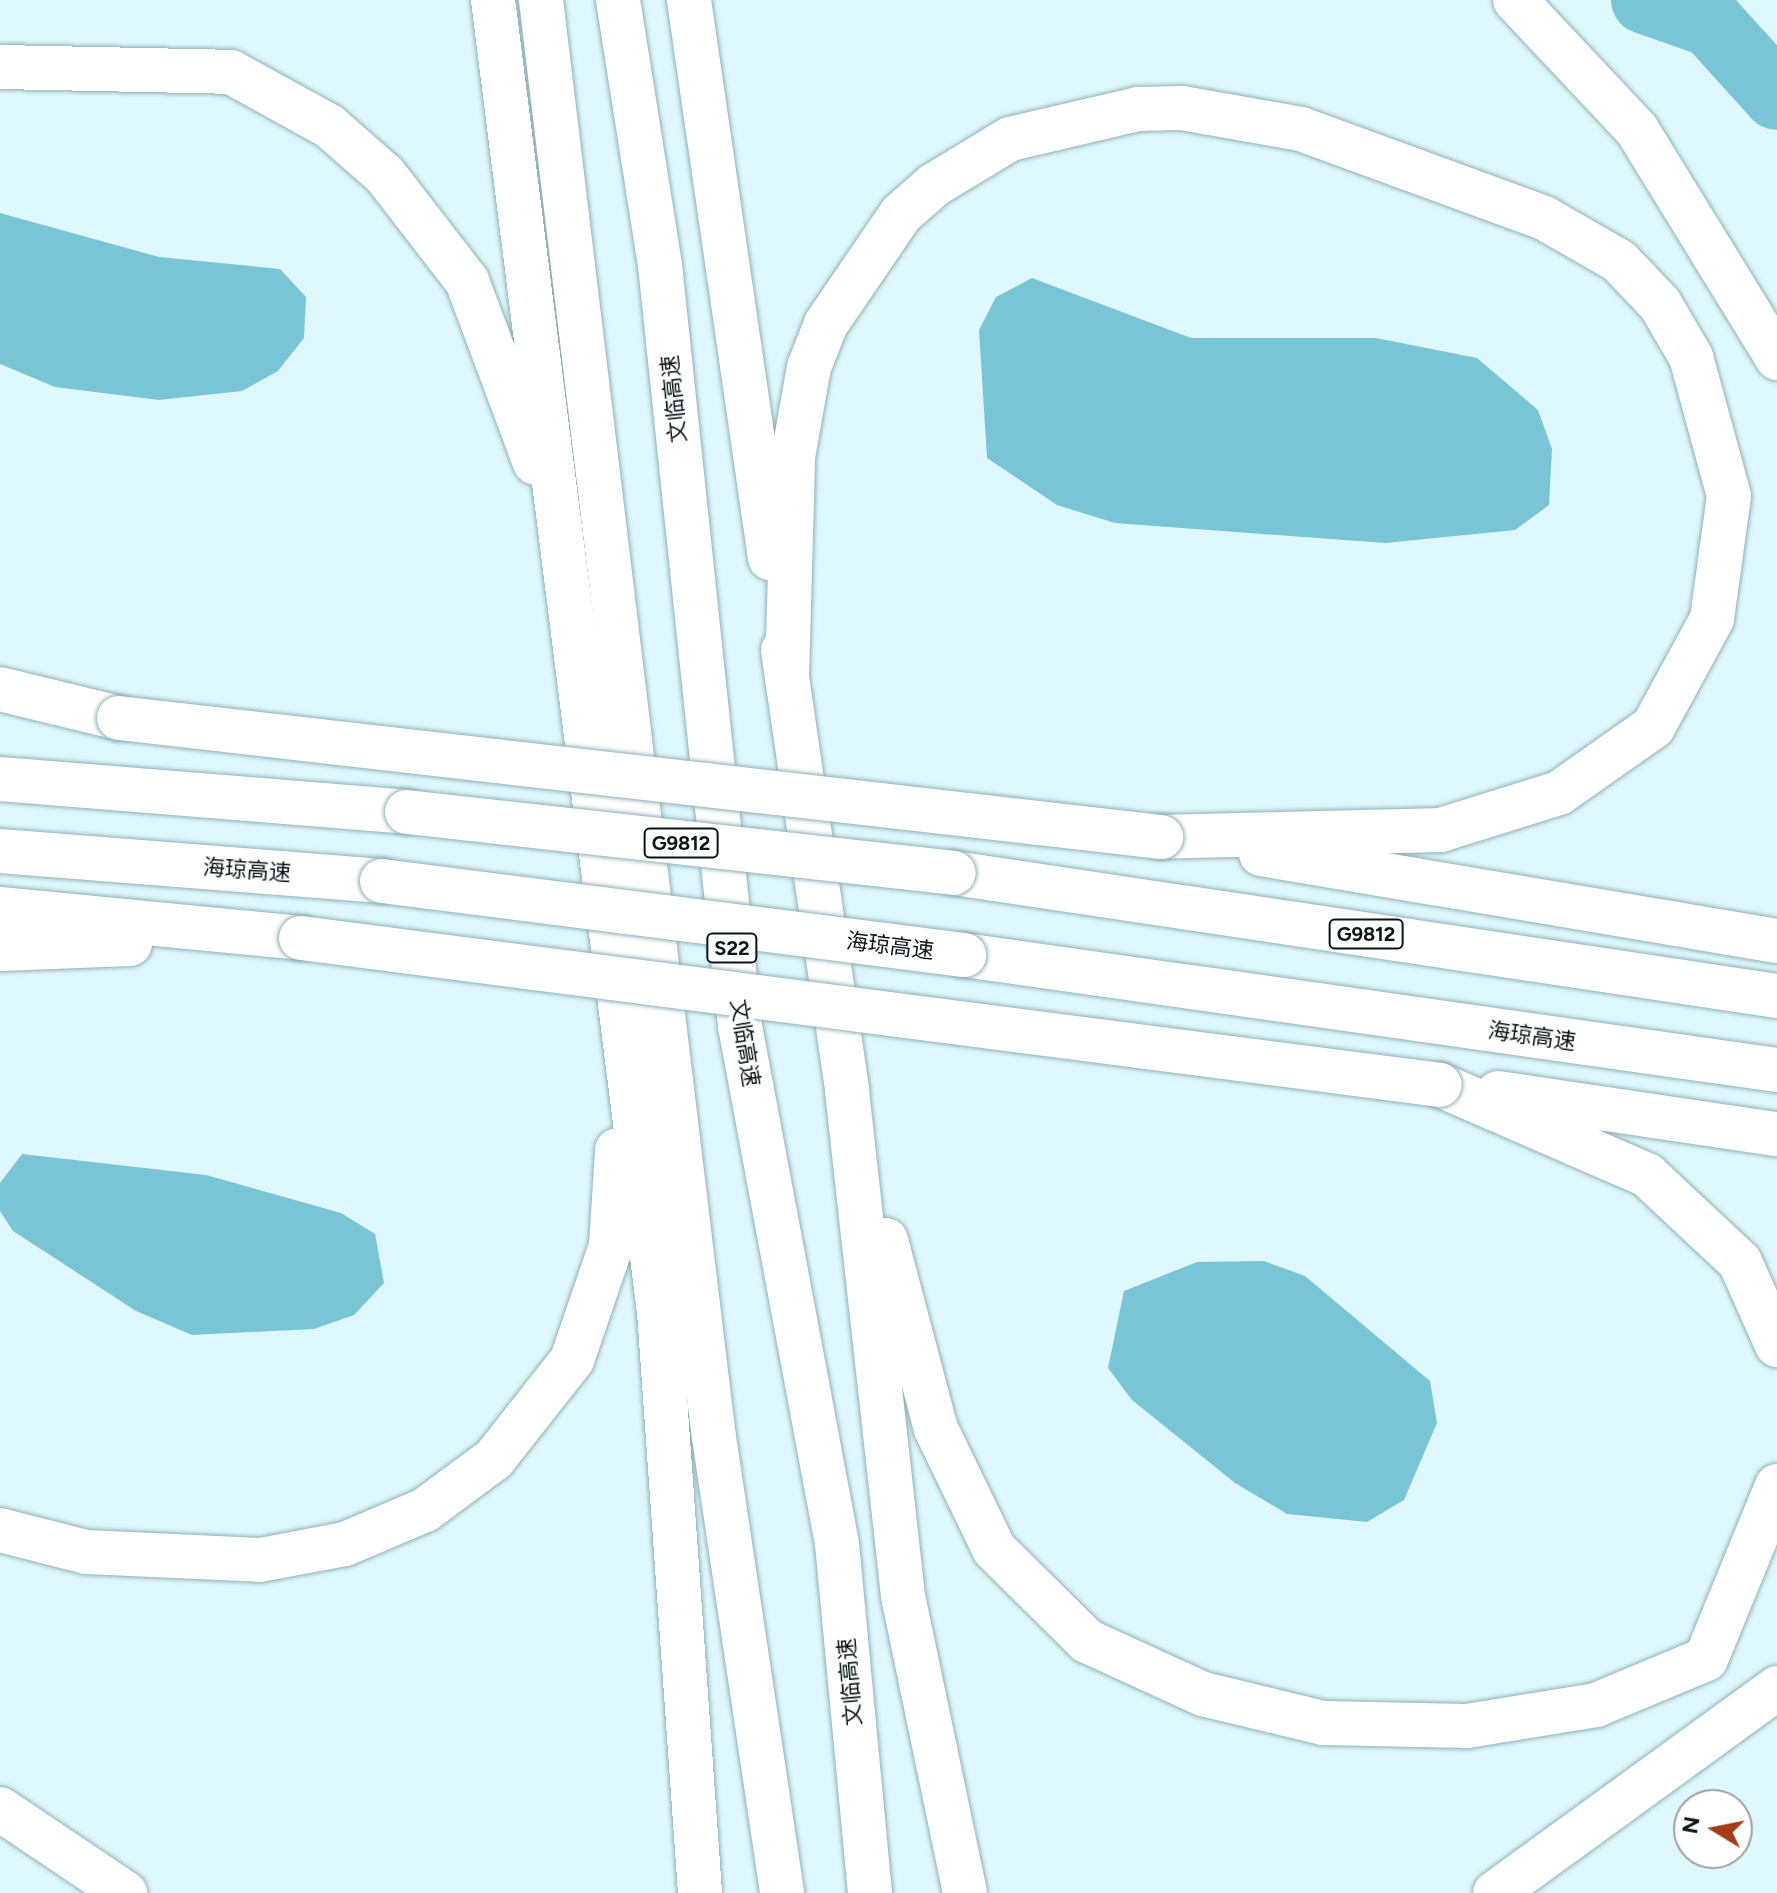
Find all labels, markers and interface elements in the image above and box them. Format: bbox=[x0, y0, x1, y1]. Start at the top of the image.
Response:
street label: 文临高速 bbox=[656, 354, 692, 444]
road number: G9812 bbox=[643, 827, 719, 859]
street label: 海琼高速 bbox=[202, 854, 292, 886]
road number: G9812 bbox=[1328, 918, 1404, 950]
street label: 海琼高速 bbox=[845, 928, 935, 964]
road number: S22 bbox=[706, 932, 758, 964]
street label: 文临高速 bbox=[725, 997, 765, 1089]
street label: 海琼高速 bbox=[1487, 1017, 1577, 1055]
street label: 文临高速 bbox=[833, 1637, 867, 1727]
north arrow bbox=[1673, 1789, 1753, 1869]
text: N bbox=[1676, 1814, 1706, 1836]

